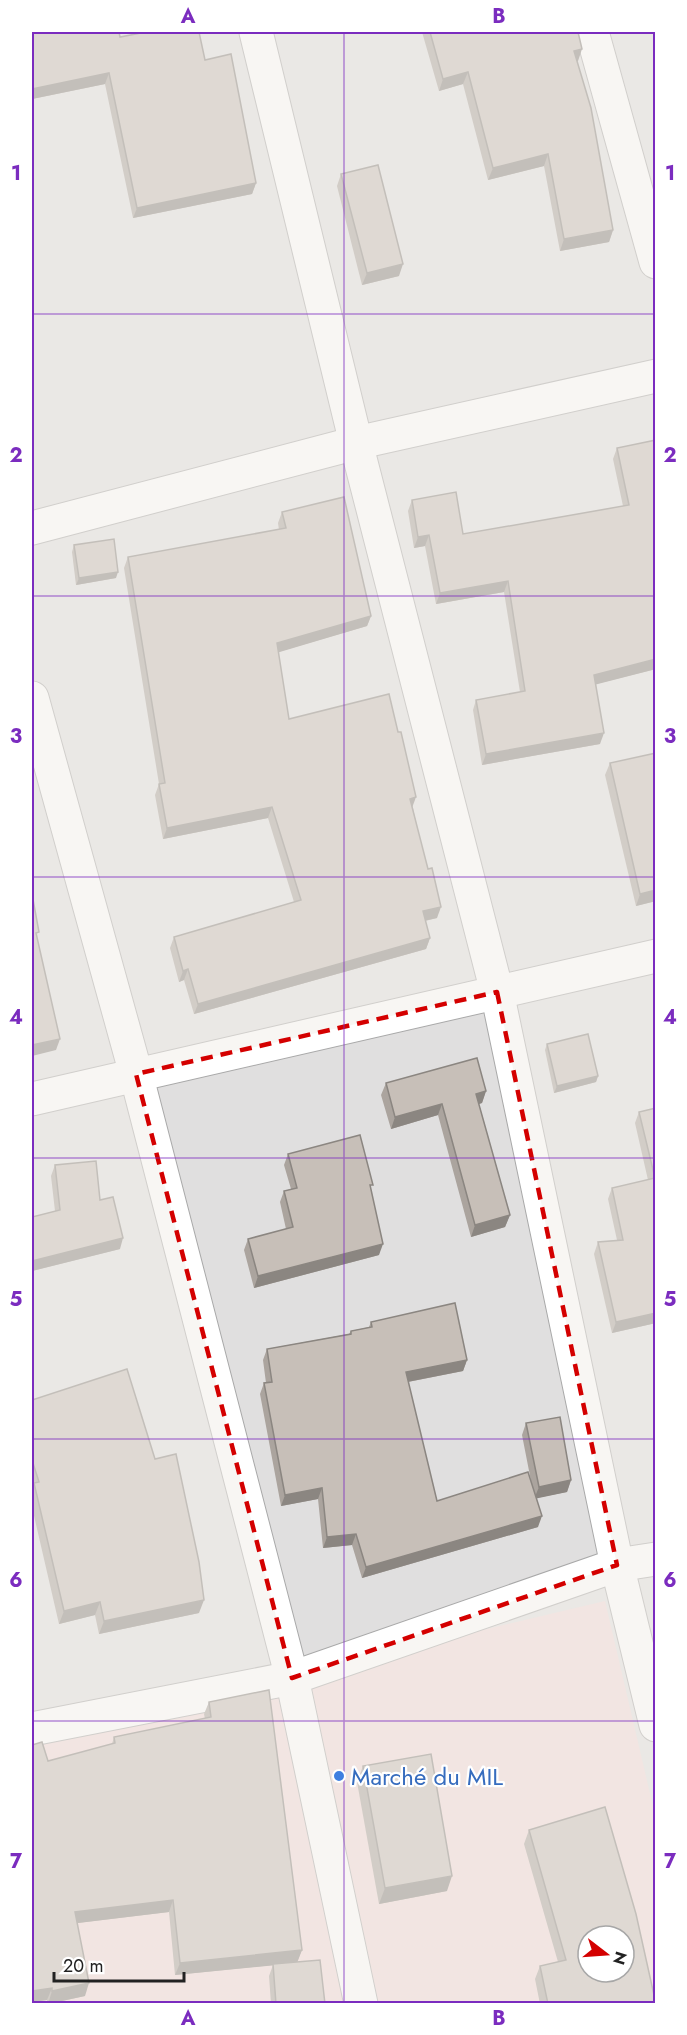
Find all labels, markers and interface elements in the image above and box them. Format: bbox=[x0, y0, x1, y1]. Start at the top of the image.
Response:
text: A bbox=[180, 2, 196, 31]
text: B bbox=[492, 2, 506, 31]
text: 1 bbox=[11, 159, 21, 188]
text: 1 bbox=[665, 159, 675, 188]
text: 2 bbox=[9, 441, 23, 470]
text: 2 bbox=[663, 441, 677, 470]
text: 3 bbox=[10, 722, 22, 751]
text: 3 bbox=[664, 722, 676, 751]
text: 4 bbox=[9, 1003, 23, 1032]
text: 4 bbox=[663, 1003, 677, 1032]
text: 5 bbox=[10, 1285, 23, 1314]
text: 5 bbox=[664, 1285, 677, 1314]
text: 6 bbox=[9, 1566, 23, 1595]
text: 6 bbox=[663, 1566, 677, 1595]
place label: Marché du MIL bbox=[351, 1759, 503, 1794]
marker: Marché du MIL bbox=[332, 1769, 346, 1783]
text: 7 bbox=[10, 1847, 23, 1876]
text: 7 bbox=[664, 1847, 677, 1876]
north arrow bbox=[576, 1924, 636, 1984]
scale bar bbox=[54, 1945, 184, 1983]
text: N bbox=[607, 1949, 633, 1968]
text: 20 m bbox=[63, 1953, 103, 1979]
text: A bbox=[180, 2004, 196, 2033]
text: B bbox=[492, 2004, 506, 2033]

